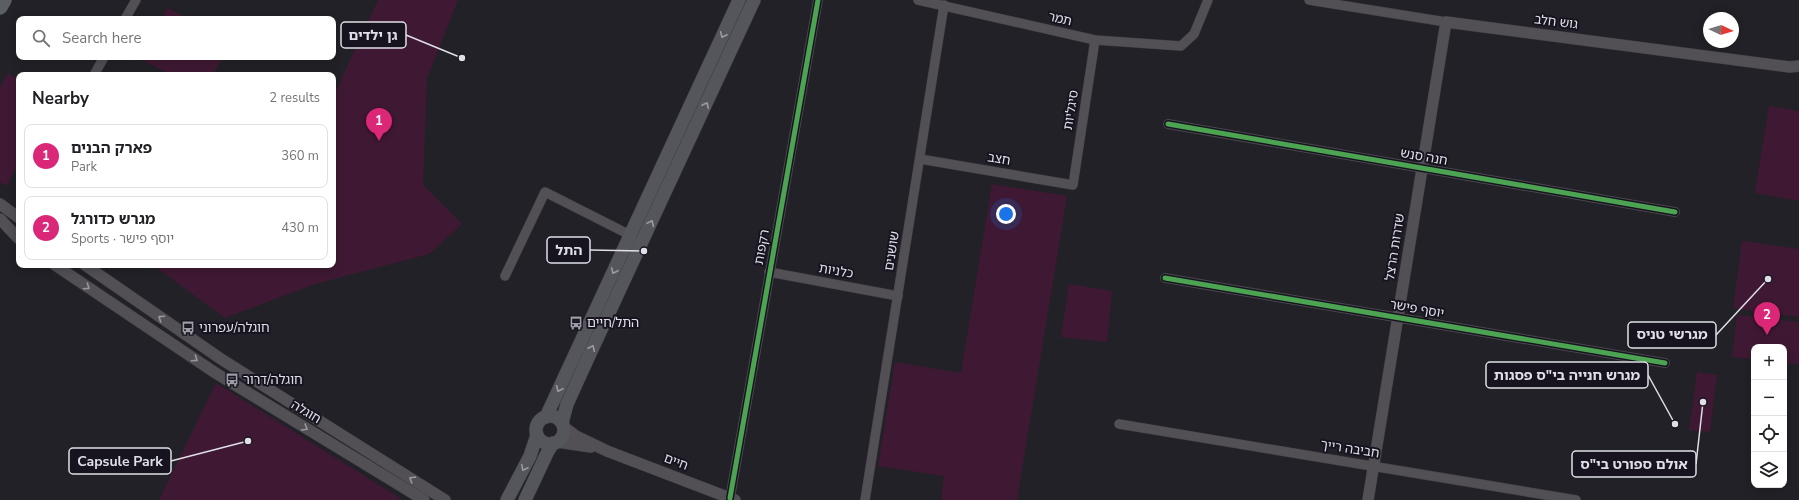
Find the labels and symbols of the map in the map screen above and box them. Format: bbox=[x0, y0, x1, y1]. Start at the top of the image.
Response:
street label: תמר bbox=[1046, 8, 1074, 30]
street label: גוש חלב bbox=[1533, 10, 1579, 34]
north arrow bbox=[1703, 12, 1739, 48]
callout: גן ילדים bbox=[341, 22, 406, 48]
text: גן ילדים bbox=[349, 26, 398, 45]
one-way arrow bbox=[719, 32, 727, 39]
street label: סיגליות bbox=[1059, 89, 1083, 131]
one-way arrow bbox=[701, 102, 709, 110]
pin: 1 bbox=[366, 108, 392, 141]
street label: חנה סנש bbox=[1399, 144, 1449, 170]
street label: חצב bbox=[986, 148, 1012, 170]
your location bbox=[996, 204, 1016, 224]
street label: שדרות הרצל bbox=[1381, 212, 1409, 282]
one-way arrow bbox=[646, 220, 654, 228]
street label: רקפות bbox=[750, 228, 774, 266]
street label: שושנים bbox=[880, 230, 904, 272]
callout: התל bbox=[547, 237, 590, 263]
text: התל bbox=[556, 241, 583, 260]
street label: כלניות bbox=[817, 259, 855, 283]
one-way arrow bbox=[611, 267, 619, 274]
one-way arrow bbox=[83, 282, 90, 290]
street label: יוסף פישר bbox=[1388, 295, 1446, 323]
pin: 2 bbox=[1754, 302, 1780, 335]
place label: התל/חיים bbox=[587, 314, 639, 332]
one-way arrow bbox=[158, 315, 165, 323]
bus stop icon: התל/חיים bbox=[568, 315, 584, 331]
place label: חוגלה/עפרוני bbox=[199, 319, 270, 337]
bus stop icon: חוגלה/עפרוני bbox=[180, 320, 196, 336]
callout: מגרשי טניס bbox=[1628, 322, 1716, 348]
text: מגרשי טניס bbox=[1636, 325, 1708, 344]
one-way arrow bbox=[587, 345, 595, 352]
one-way arrow bbox=[191, 354, 198, 362]
callout: מגרש חנייה בי"ס פסגות bbox=[1486, 362, 1648, 388]
text: מגרש חנייה בי"ס פסגות bbox=[1494, 366, 1640, 385]
place label: חוגלה/דרור bbox=[243, 371, 303, 389]
bus stop icon: חוגלה/דרור bbox=[224, 372, 240, 388]
one-way arrow bbox=[556, 385, 564, 392]
street label: חוגלה bbox=[288, 396, 324, 428]
one-way arrow bbox=[301, 423, 308, 430]
street label: חביבה רייך bbox=[1319, 435, 1381, 463]
callout: Capsule Park bbox=[69, 448, 171, 474]
street label: חיים bbox=[661, 449, 691, 475]
callout: אולם ספורט בי"ס bbox=[1572, 451, 1696, 477]
text: Capsule Park bbox=[77, 452, 163, 471]
text: אולם ספורט בי"ס bbox=[1580, 455, 1688, 474]
one-way arrow bbox=[521, 464, 529, 472]
one-way arrow bbox=[409, 477, 416, 484]

